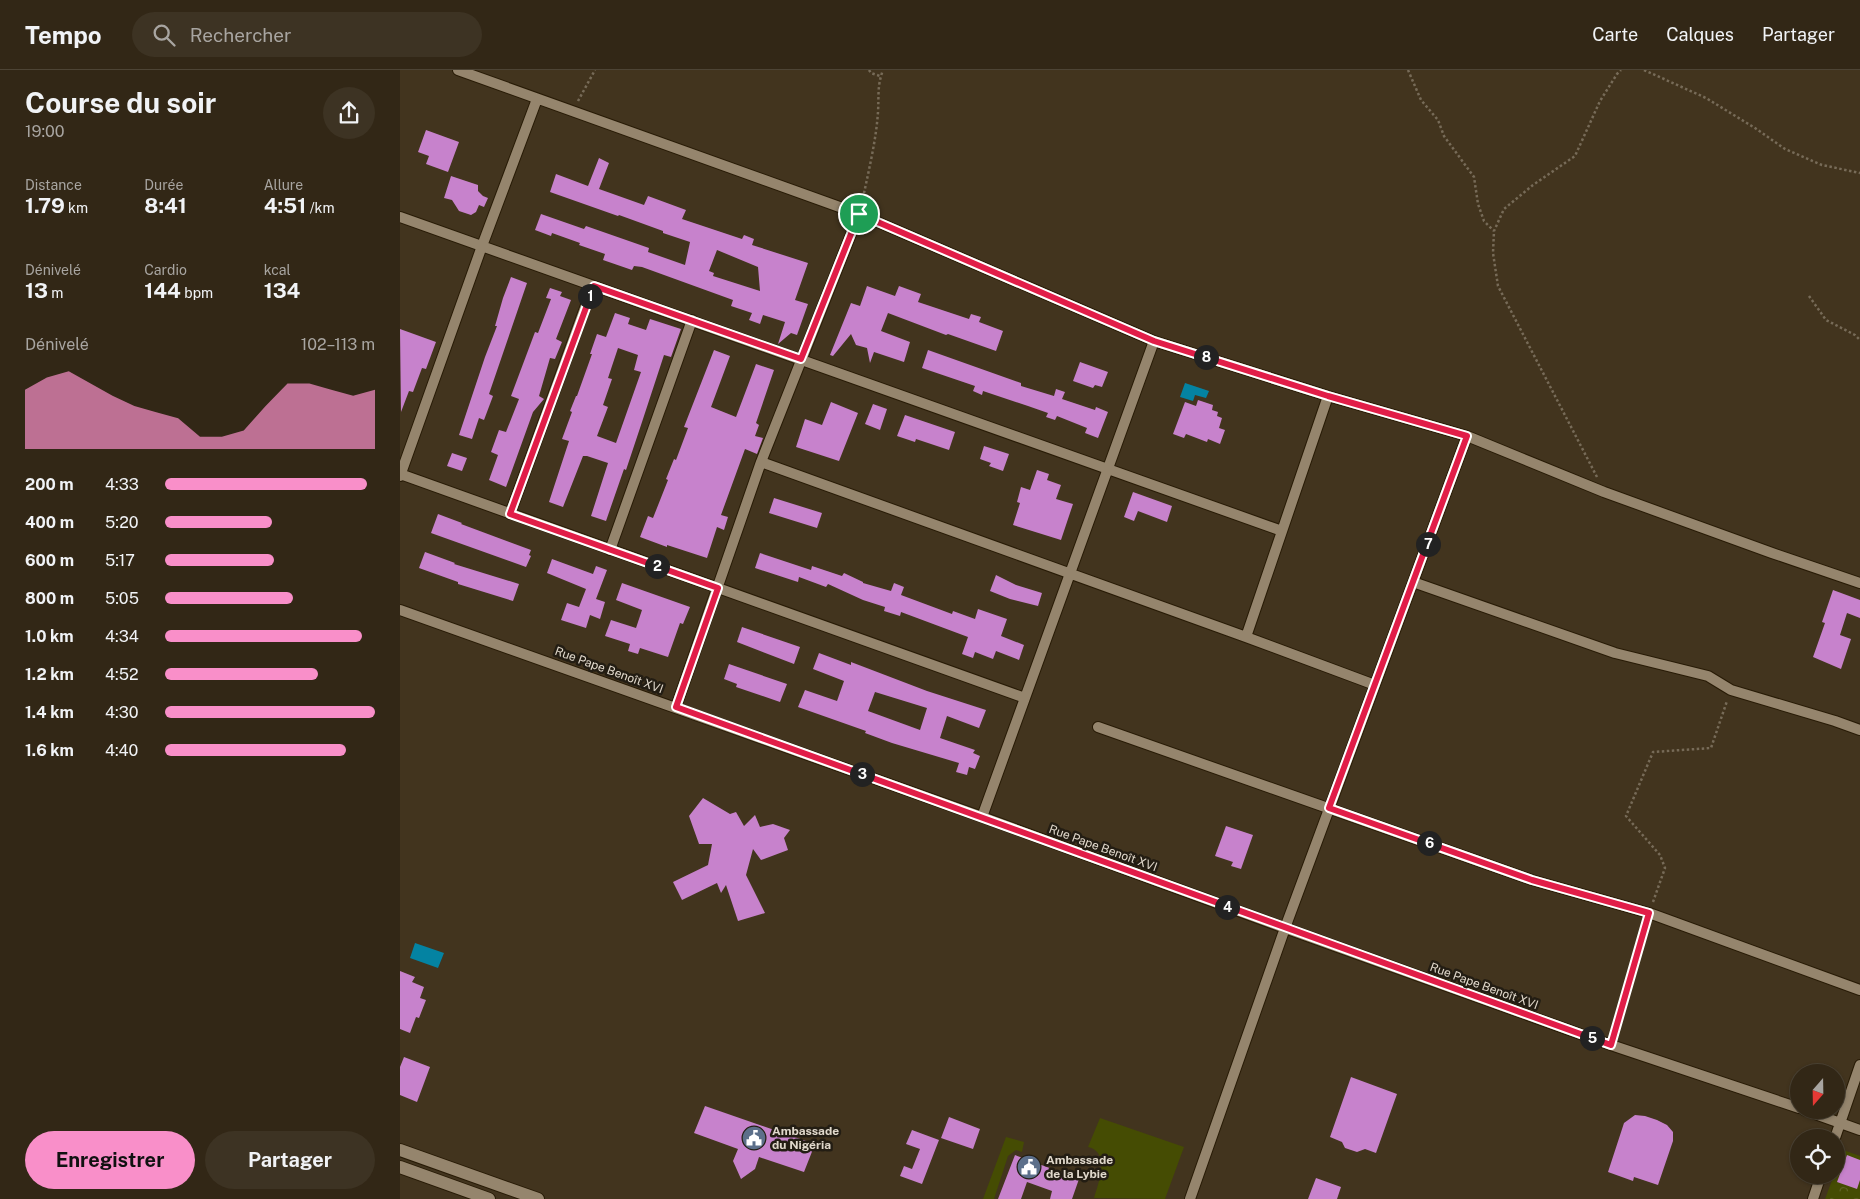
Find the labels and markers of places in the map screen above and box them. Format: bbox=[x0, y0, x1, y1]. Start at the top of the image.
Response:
pin bbox=[838, 193, 880, 235]
pin: 1 bbox=[578, 284, 602, 308]
pin: 8 bbox=[1194, 344, 1218, 370]
pin: 7 bbox=[1416, 532, 1440, 556]
pin: 2 bbox=[644, 554, 670, 578]
pin: 3 bbox=[850, 762, 874, 786]
pin: 6 bbox=[1416, 830, 1442, 856]
pin: 4 bbox=[1214, 894, 1240, 920]
pin: 5 bbox=[1580, 1026, 1604, 1050]
place label: Ambassade du Nigéria bbox=[772, 1124, 839, 1152]
public building icon: Ambassade du Nigéria bbox=[741, 1125, 767, 1151]
place label: Ambassade de la Lybie bbox=[1046, 1153, 1113, 1181]
public building icon: Ambassade de la Lybie bbox=[1016, 1154, 1042, 1180]

